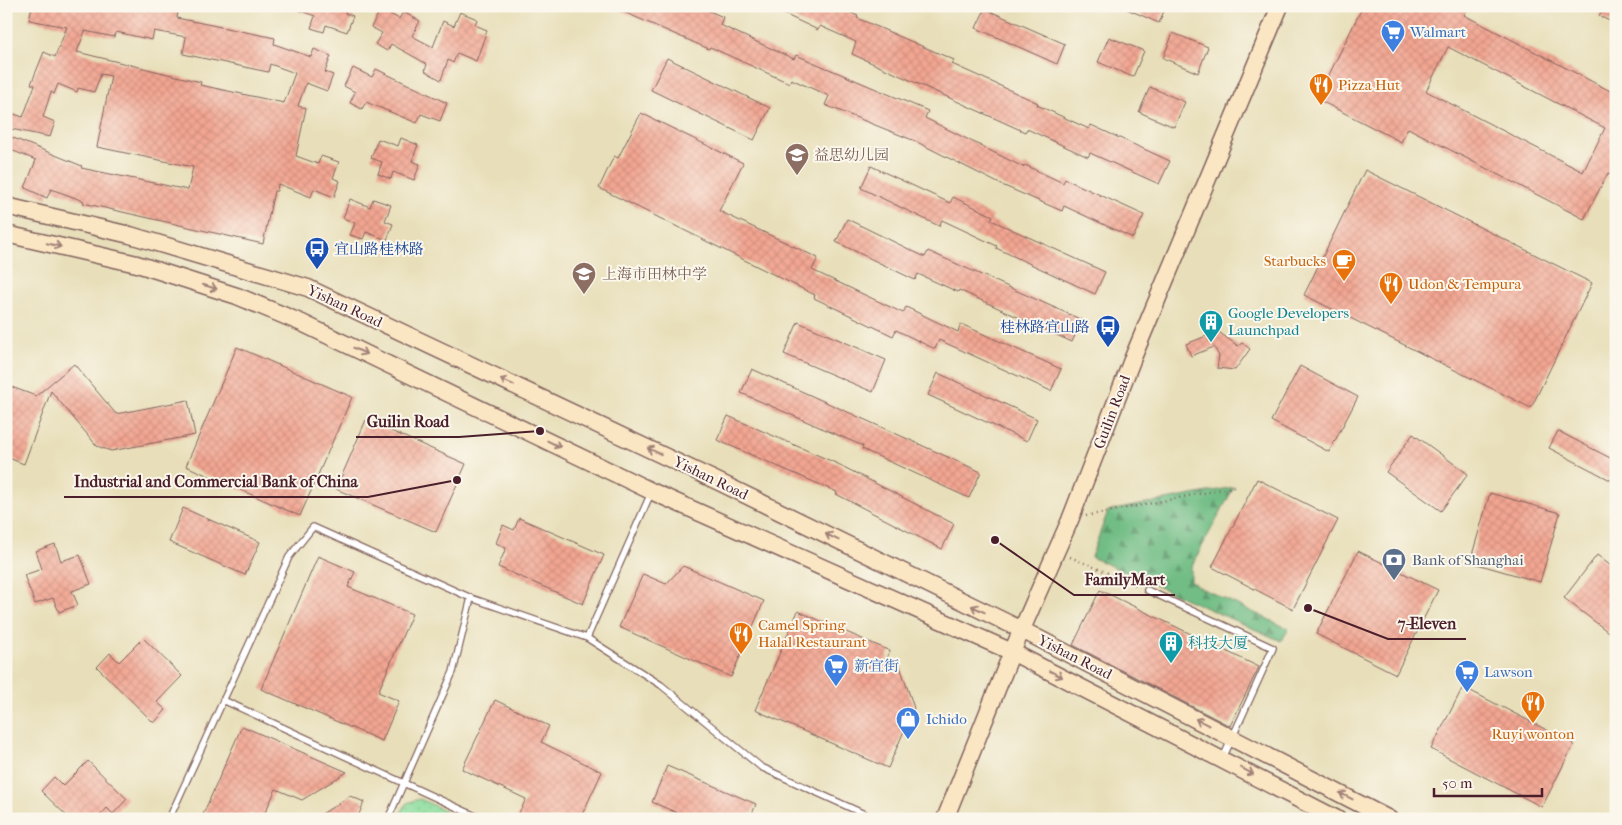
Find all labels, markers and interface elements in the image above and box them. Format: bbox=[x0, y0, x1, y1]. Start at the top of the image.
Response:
supermarket icon: Walmart bbox=[1380, 19, 1406, 53]
place label: Walmart bbox=[1409, 23, 1467, 41]
restaurant icon: Pizza Hut bbox=[1308, 72, 1334, 106]
place label: Pizza Hut bbox=[1338, 76, 1401, 94]
school or university icon: 益思幼儿园 bbox=[784, 142, 810, 176]
place label: 益思幼儿园 bbox=[814, 146, 889, 164]
bus stop icon: 宜山路桂林路 bbox=[304, 236, 330, 270]
place label: 宜山路桂林路 bbox=[334, 240, 424, 258]
one-way arrow bbox=[45, 241, 61, 250]
cafe icon: Starbucks bbox=[1331, 248, 1357, 282]
place label: Starbucks bbox=[1264, 252, 1326, 270]
school or university icon: 上海市田林中学 bbox=[571, 261, 597, 295]
place label: 上海市田林中学 bbox=[602, 265, 707, 283]
restaurant icon: Udon & Tempura bbox=[1378, 271, 1404, 305]
place label: Udon & Tempura bbox=[1408, 275, 1522, 293]
street label: Yishan Road bbox=[304, 280, 386, 332]
one-way arrow bbox=[202, 283, 218, 293]
place label: Google Developers Launchpad bbox=[1228, 304, 1349, 339]
building icon: Google Developers Launchpad bbox=[1198, 309, 1224, 343]
bus stop icon: 桂林路宜山路 bbox=[1095, 314, 1121, 348]
place label: 桂林路宜山路 bbox=[1000, 318, 1090, 336]
one-way arrow bbox=[352, 347, 367, 356]
street label: Guilin Road bbox=[1090, 372, 1135, 451]
one-way arrow bbox=[500, 377, 515, 386]
callout: Guilin Road bbox=[356, 406, 459, 437]
text: Guilin Road bbox=[367, 412, 451, 431]
one-way arrow bbox=[546, 439, 561, 449]
one-way arrow bbox=[647, 446, 662, 455]
street label: Yishan Road bbox=[670, 452, 752, 504]
callout: Industrial and Commercial Bank of China bbox=[64, 466, 368, 497]
text: Industrial and Commercial Bank of China bbox=[74, 472, 359, 491]
one-way arrow bbox=[825, 532, 840, 541]
bank icon: Bank of Shanghai bbox=[1381, 547, 1407, 581]
place label: Bank of Shanghai bbox=[1412, 551, 1524, 569]
callout: FamilyMart bbox=[1074, 564, 1175, 595]
text: FamilyMart bbox=[1084, 570, 1166, 590]
one-way arrow bbox=[971, 603, 986, 613]
callout: 7-Eleven bbox=[1388, 608, 1466, 639]
text: 7-Eleven bbox=[1397, 614, 1457, 633]
place label: Camel Spring Halal Restaurant bbox=[758, 616, 868, 651]
restaurant icon: Camel Spring Halal Restaurant bbox=[728, 621, 754, 655]
street label: Yishan Road bbox=[1034, 630, 1116, 684]
building icon: 科技大厦 bbox=[1158, 630, 1184, 664]
place label: 科技大厦 bbox=[1188, 634, 1248, 652]
supermarket icon: 新宜街 bbox=[823, 653, 849, 687]
place label: 新宜街 bbox=[854, 657, 899, 675]
supermarket icon: Lawson bbox=[1454, 659, 1480, 693]
place label: Lawson bbox=[1484, 663, 1533, 681]
one-way arrow bbox=[1048, 669, 1063, 679]
restaurant icon: Ruyi wonton bbox=[1520, 690, 1546, 724]
shop icon: Ichido bbox=[895, 706, 921, 740]
place label: Ichido bbox=[926, 710, 967, 728]
one-way arrow bbox=[1194, 717, 1209, 727]
place label: Ruyi wonton bbox=[1491, 725, 1575, 743]
scale bar bbox=[1434, 765, 1542, 797]
one-way arrow bbox=[1240, 767, 1254, 777]
text: 50 m bbox=[1442, 774, 1473, 792]
one-way arrow bbox=[1339, 791, 1354, 800]

